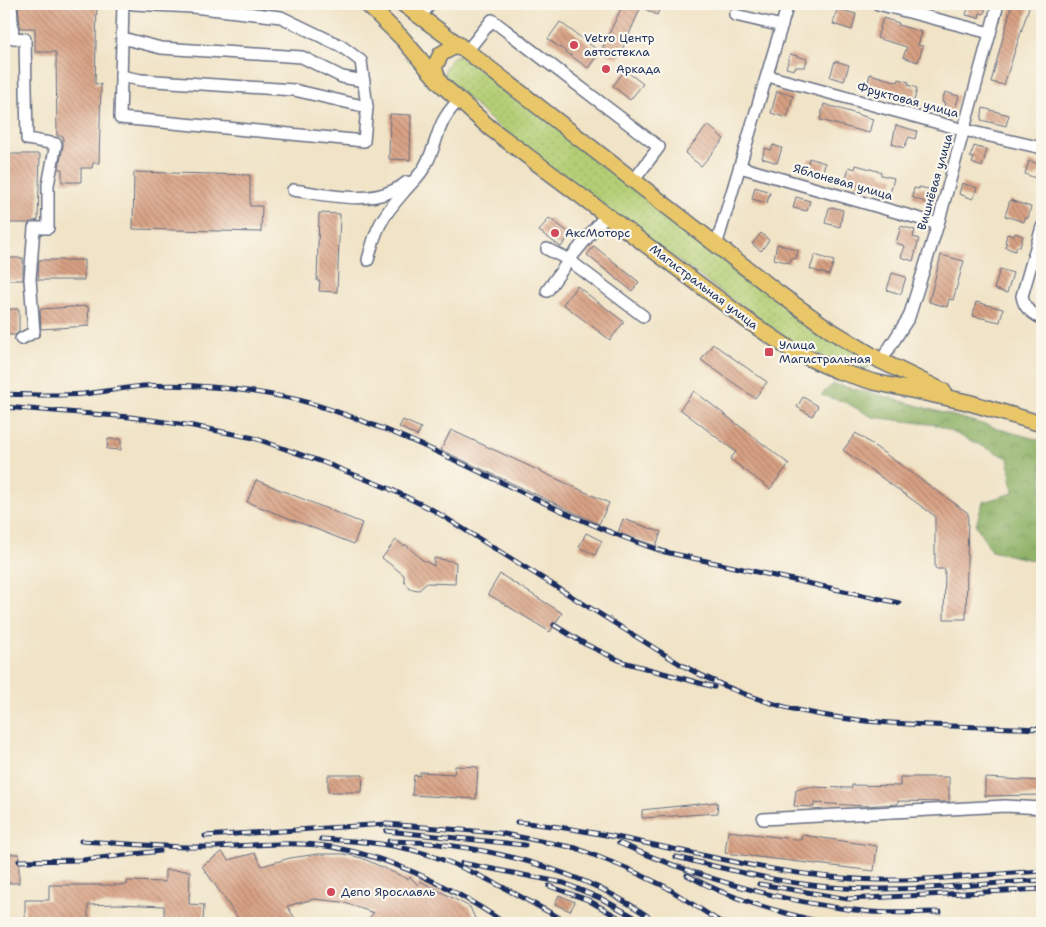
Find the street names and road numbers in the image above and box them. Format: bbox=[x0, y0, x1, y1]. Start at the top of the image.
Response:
street label: Фруктовая улица bbox=[856, 79, 961, 121]
street label: Вишнёвая улица bbox=[914, 131, 957, 232]
street label: Яблоневая улица bbox=[791, 160, 895, 204]
street label: Магистральная улица bbox=[646, 241, 762, 333]

